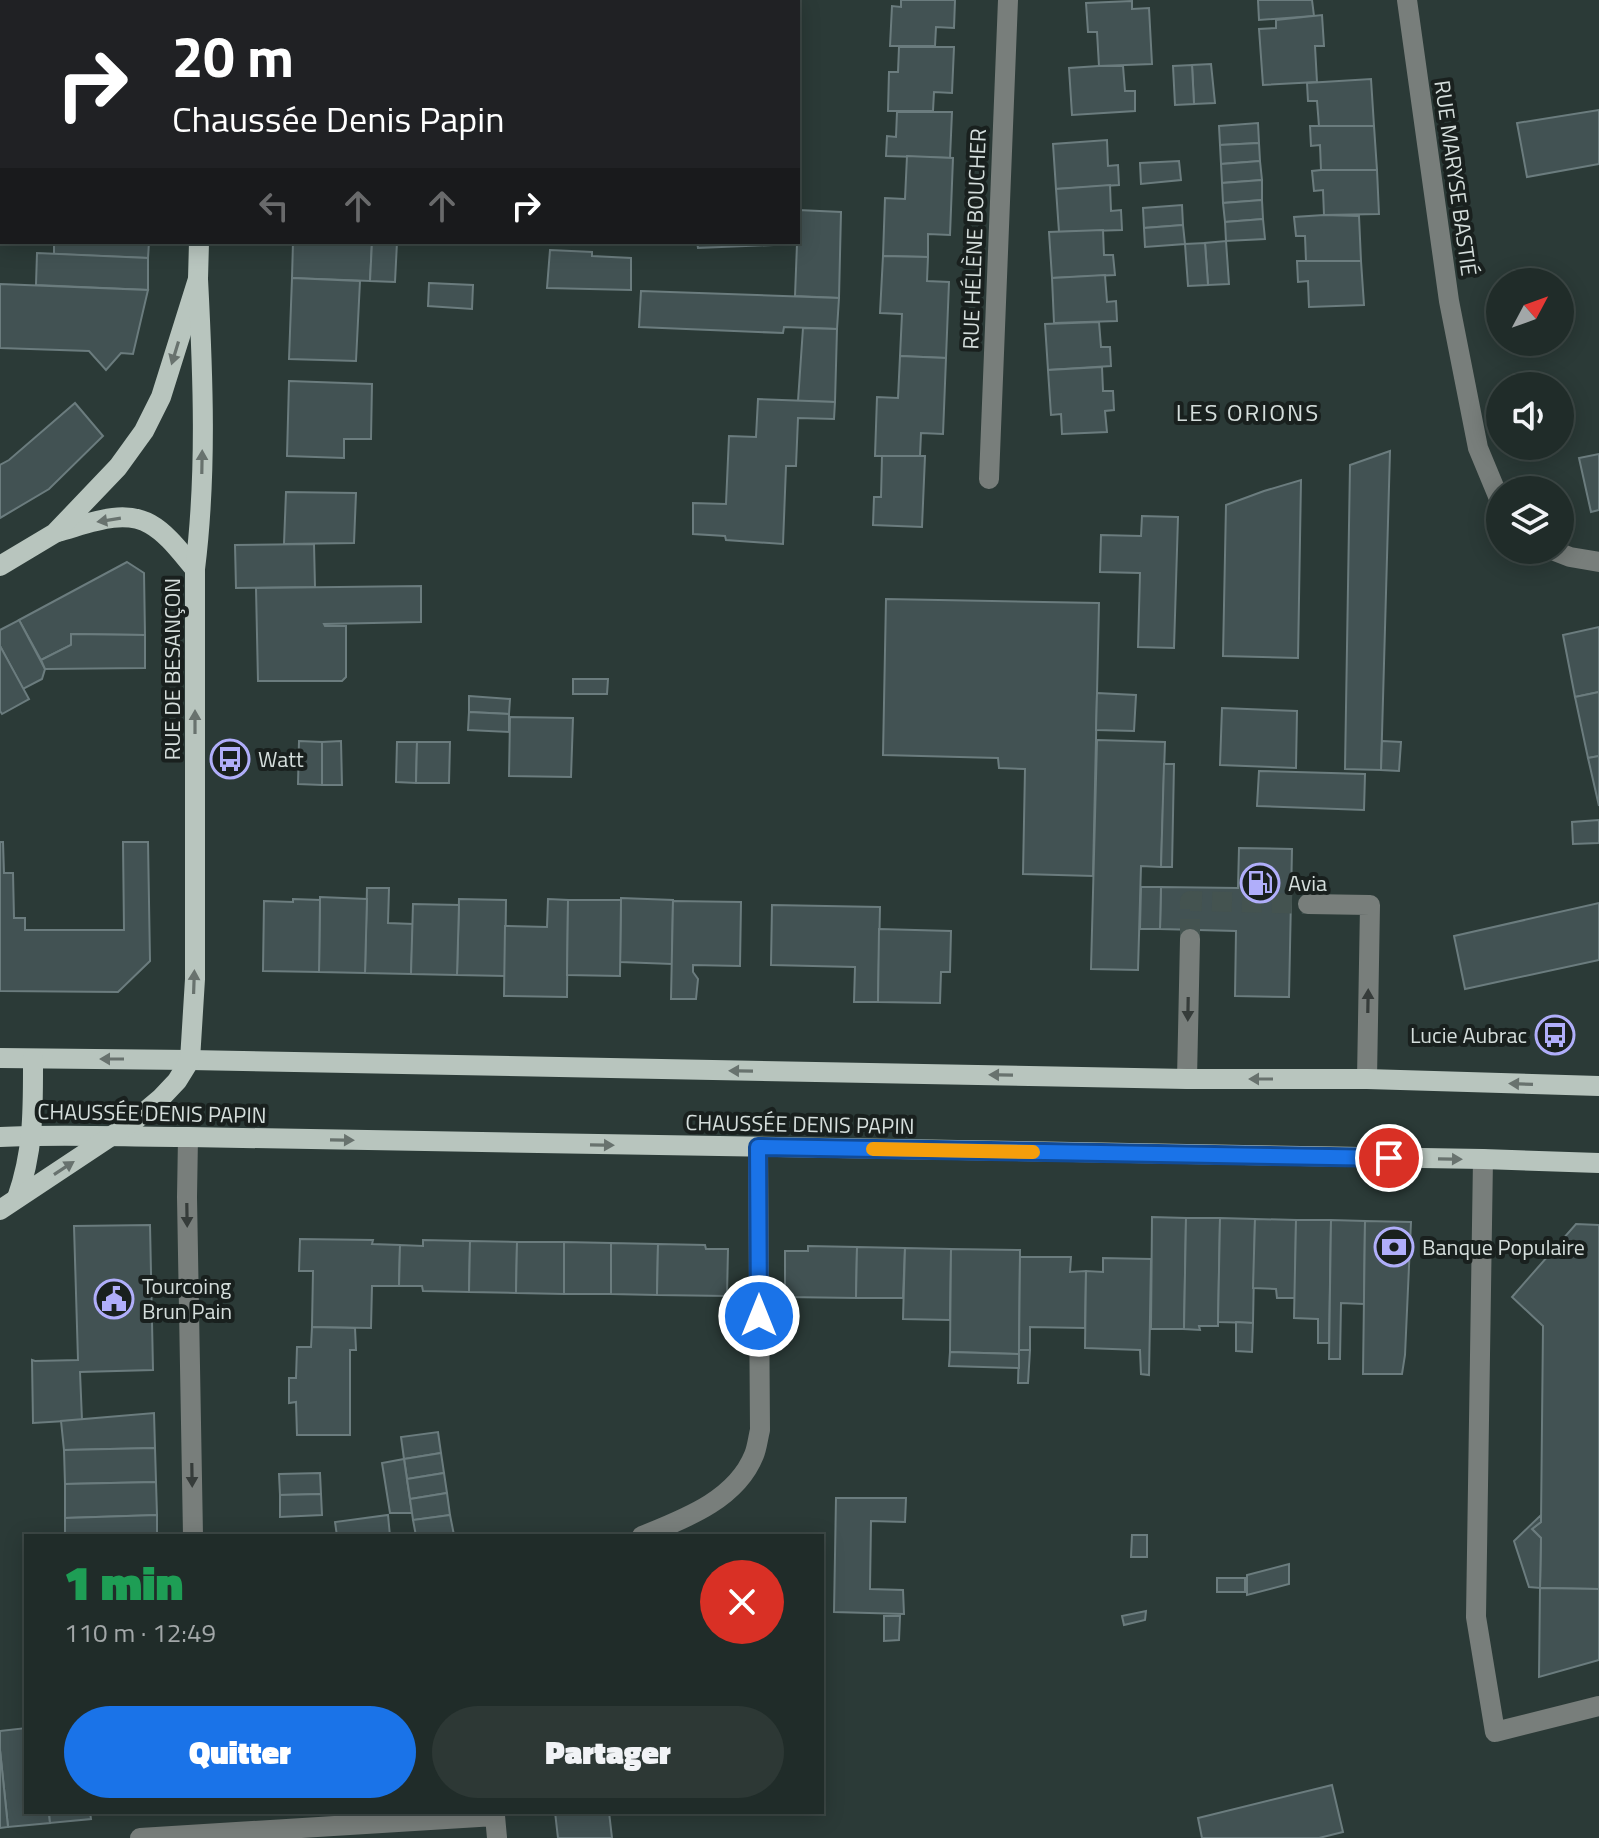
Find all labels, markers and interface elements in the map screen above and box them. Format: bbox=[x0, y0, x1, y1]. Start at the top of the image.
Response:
text: 20 m bbox=[172, 14, 294, 99]
icon: right bbox=[40, 32, 144, 136]
street label: RUE MARYSE BASTIÉ bbox=[1425, 78, 1487, 278]
text: Chaussée Denis Papin bbox=[172, 91, 505, 146]
street label: RUE HÉLÈNE BOUCHER bbox=[953, 128, 995, 350]
icon: left bbox=[252, 184, 296, 228]
icon: ahead bbox=[336, 184, 380, 228]
icon: ahead bbox=[420, 184, 464, 228]
icon: right bbox=[504, 184, 548, 228]
north arrow bbox=[1486, 268, 1574, 356]
map controls bbox=[1486, 268, 1574, 564]
one-way arrow bbox=[168, 342, 181, 366]
button: sound bbox=[1486, 372, 1574, 460]
district label: LES ORIONS bbox=[1176, 394, 1320, 430]
one-way arrow bbox=[195, 449, 208, 474]
button: layers bbox=[1486, 476, 1574, 564]
one-way arrow bbox=[97, 514, 122, 526]
street label: RUE DE BESANÇON bbox=[155, 578, 189, 760]
one-way arrow bbox=[189, 709, 201, 734]
bus stop icon: Watt bbox=[209, 738, 251, 780]
place label: Watt bbox=[258, 742, 304, 776]
fuel station icon: Avia bbox=[1239, 862, 1281, 904]
place label: Avia bbox=[1288, 866, 1327, 900]
one-way arrow bbox=[188, 969, 201, 994]
one-way arrow bbox=[1362, 988, 1375, 1013]
one-way arrow bbox=[1182, 997, 1195, 1022]
bus stop icon: Lucie Aubrac bbox=[1534, 1014, 1576, 1056]
place label: Lucie Aubrac bbox=[1410, 1018, 1527, 1052]
one-way arrow bbox=[99, 1053, 124, 1065]
one-way arrow bbox=[728, 1064, 753, 1077]
one-way arrow bbox=[988, 1069, 1013, 1082]
one-way arrow bbox=[1248, 1073, 1273, 1085]
one-way arrow bbox=[1508, 1078, 1533, 1091]
street label: CHAUSSÉE DENIS PAPIN bbox=[37, 1094, 267, 1132]
street label: CHAUSSÉE DENIS PAPIN bbox=[685, 1105, 915, 1143]
pin bbox=[1355, 1124, 1423, 1192]
one-way arrow bbox=[330, 1134, 355, 1147]
icon: arrive bbox=[1367, 1136, 1411, 1180]
one-way arrow bbox=[590, 1138, 615, 1151]
one-way arrow bbox=[1438, 1152, 1463, 1165]
one-way arrow bbox=[53, 1161, 75, 1176]
one-way arrow bbox=[181, 1203, 193, 1228]
bank icon: Banque Populaire bbox=[1373, 1226, 1415, 1268]
place label: Banque Populaire bbox=[1422, 1230, 1585, 1264]
place label: Tourcoing Brun Pain bbox=[142, 1269, 232, 1328]
position arrow bbox=[717, 1274, 801, 1358]
public building icon: Tourcoing Brun Pain bbox=[93, 1278, 135, 1320]
one-way arrow bbox=[185, 1463, 198, 1488]
text: 1 min bbox=[64, 1546, 183, 1619]
button: close bbox=[700, 1560, 784, 1644]
text: 110 m · 12:49 bbox=[64, 1613, 216, 1652]
button: Quitter bbox=[64, 1706, 416, 1798]
button: Partager bbox=[432, 1706, 784, 1798]

